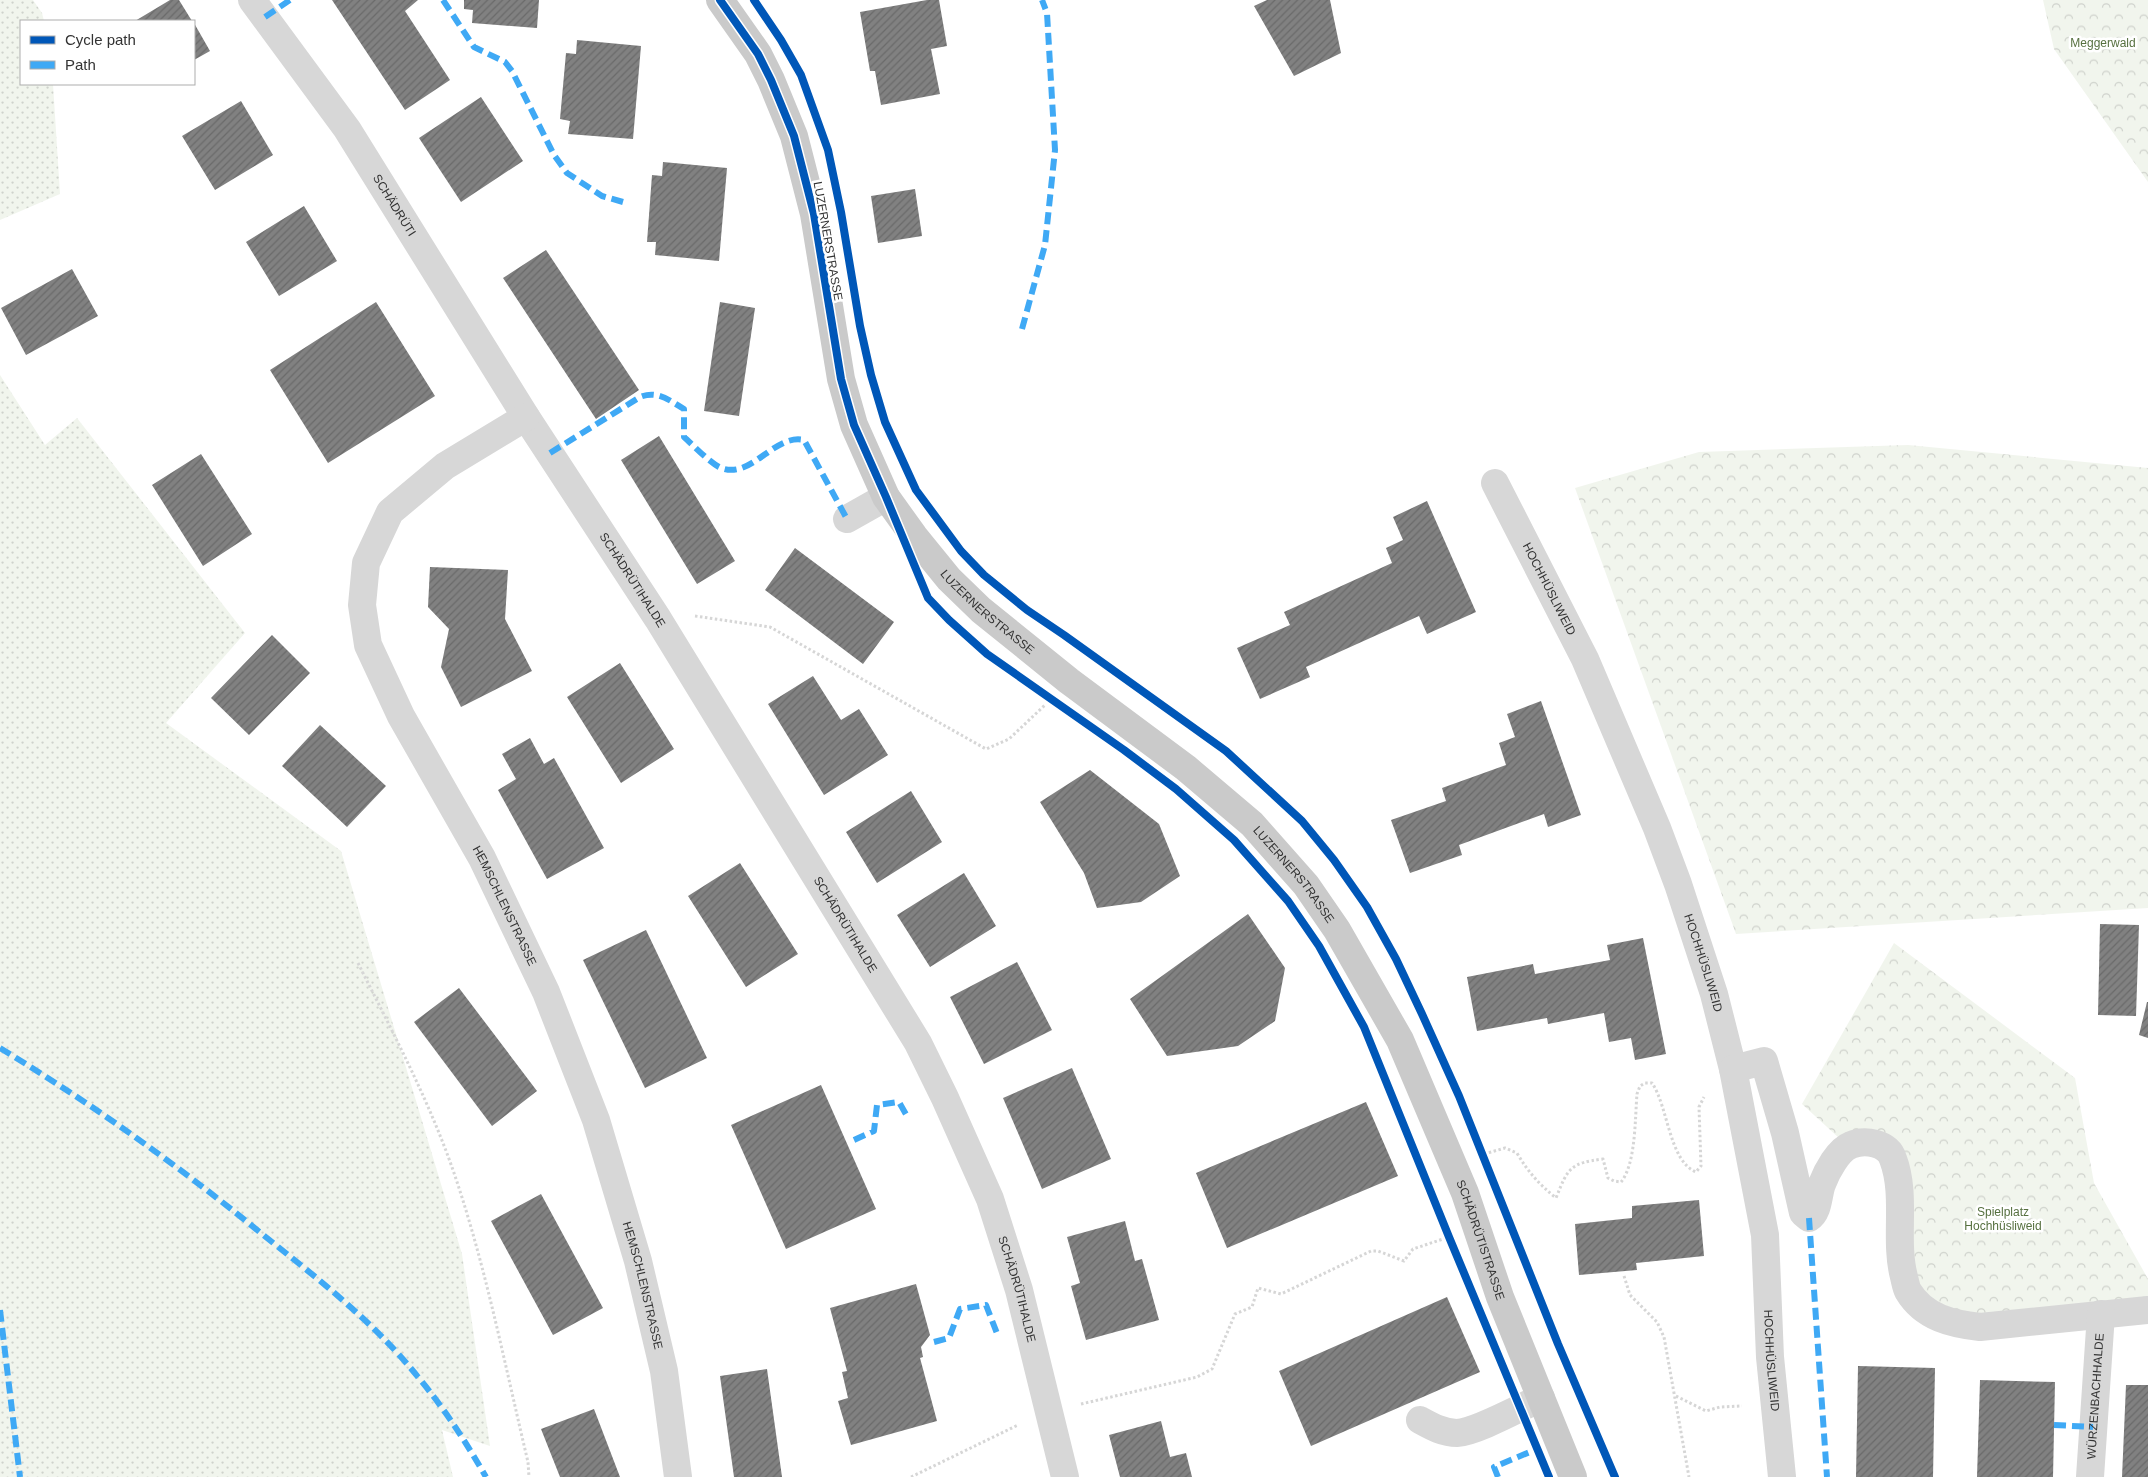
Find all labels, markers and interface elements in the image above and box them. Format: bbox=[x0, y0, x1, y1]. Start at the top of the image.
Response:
legend bbox=[20, 20, 195, 85]
text: Cycle path bbox=[65, 31, 136, 48]
park label: Meggerwald bbox=[2070, 36, 2136, 50]
text: Path bbox=[65, 56, 96, 73]
street label: SCHÄDRÜTI bbox=[370, 172, 419, 239]
street label: LUZERNERSTRASSE bbox=[811, 180, 845, 302]
street label: SCHÄDRÜTIHALDE bbox=[597, 530, 668, 630]
street label: HOCHHÜSLIWEID bbox=[1520, 540, 1579, 638]
street label: LUZERNERSTRASSE bbox=[937, 567, 1037, 657]
street label: LUZERNERSTRASSE bbox=[1250, 823, 1337, 926]
street label: HEMSCHLENSTRASSE bbox=[470, 843, 539, 968]
street label: SCHÄDRÜTIHALDE bbox=[811, 874, 880, 975]
street label: HOCHHÜSLIWEID bbox=[1681, 912, 1725, 1014]
street label: SCHÄDRÜTISTRASSE bbox=[1453, 1178, 1508, 1302]
park label: Spielplatz Hochhüsliweid bbox=[1964, 1205, 2042, 1233]
street label: HEMSCHLENSTRASSE bbox=[620, 1220, 666, 1351]
street label: SCHÄDRÜTIHALDE bbox=[995, 1234, 1039, 1344]
street label: HOCHHÜSLIWEID bbox=[1761, 1309, 1782, 1412]
street label: WÜRZENBACHHALDE bbox=[2084, 1333, 2107, 1460]

